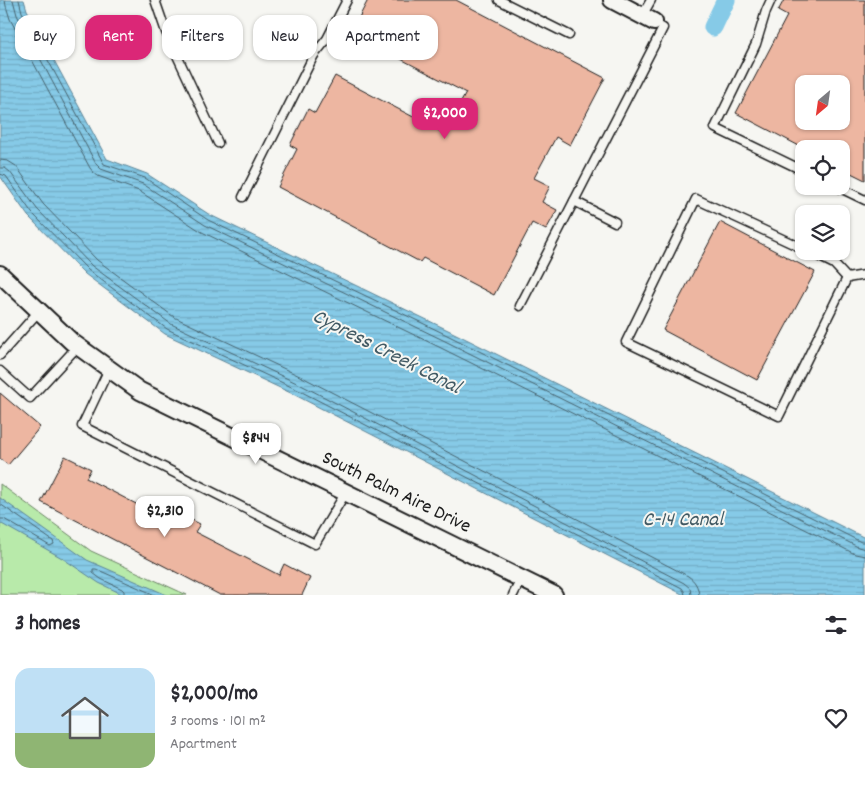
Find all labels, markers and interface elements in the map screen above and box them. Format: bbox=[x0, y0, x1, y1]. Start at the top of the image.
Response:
chip: Buy bbox=[15, 15, 75, 60]
chip: Rent bbox=[85, 15, 152, 60]
chip: Filters bbox=[162, 15, 243, 60]
chip: New bbox=[253, 15, 317, 60]
chip: Apartment bbox=[327, 15, 438, 60]
north arrow bbox=[795, 75, 850, 130]
map controls bbox=[795, 75, 850, 260]
pin: $2,000 bbox=[404, 98, 486, 140]
text: $2,000 bbox=[423, 102, 467, 125]
button: locate bbox=[795, 140, 850, 195]
button: layers bbox=[795, 205, 850, 260]
water label: Cypress Creek Canal bbox=[307, 303, 467, 404]
pin: $844 bbox=[226, 422, 286, 465]
text: $844 bbox=[242, 427, 270, 450]
street label: South Palm Aire Drive bbox=[317, 445, 476, 541]
pin: $2,310 bbox=[124, 496, 206, 538]
text: $2,310 bbox=[146, 500, 184, 523]
water label: C-14 Canal bbox=[643, 506, 725, 536]
text: 3 homes bbox=[15, 610, 81, 640]
icon: filters bbox=[822, 611, 850, 639]
text: $2,000/mo bbox=[170, 680, 258, 710]
icon: home bbox=[55, 688, 115, 748]
icon: heart bbox=[822, 704, 850, 732]
text: 3 rooms · 101 m² bbox=[170, 710, 266, 733]
text: Apartment bbox=[170, 733, 237, 756]

